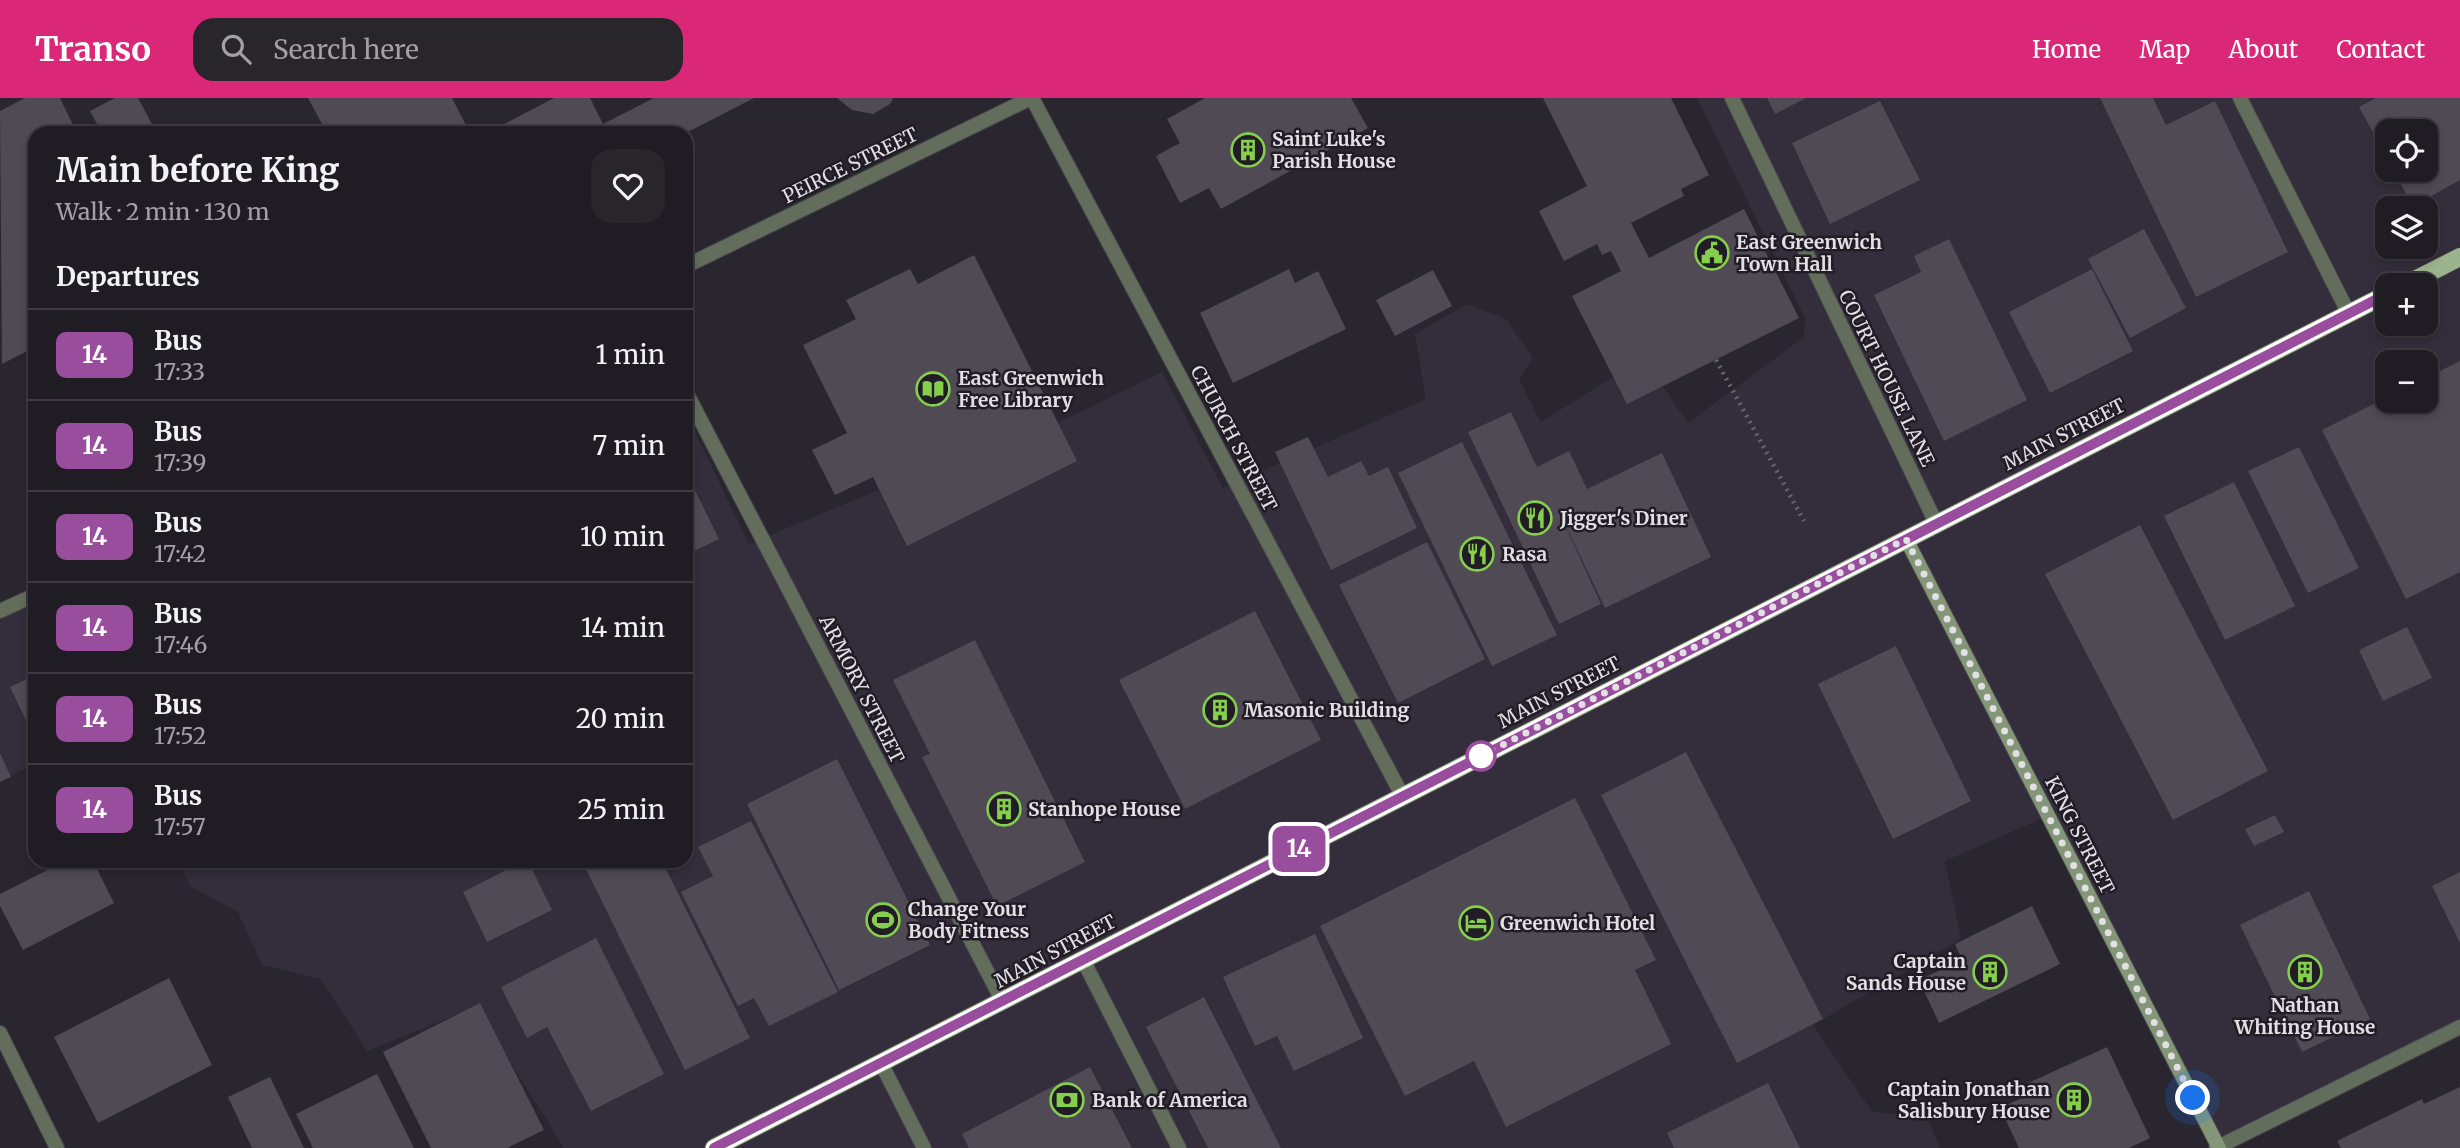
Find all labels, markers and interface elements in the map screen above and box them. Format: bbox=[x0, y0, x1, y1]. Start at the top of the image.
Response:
search box bbox=[193, 18, 683, 81]
text: Transo bbox=[35, 29, 151, 70]
icon: search bbox=[217, 30, 255, 68]
text: Search here bbox=[273, 33, 419, 66]
text: Home bbox=[2032, 34, 2101, 65]
text: Map bbox=[2139, 34, 2190, 65]
text: About bbox=[2228, 34, 2298, 65]
text: Contact bbox=[2336, 34, 2425, 65]
map controls bbox=[2375, 119, 2438, 413]
button: locate bbox=[2375, 119, 2438, 182]
street label: PEIRCE STREET bbox=[778, 122, 922, 208]
place label: Saint Luke's Parish House bbox=[1272, 127, 1396, 173]
building icon: Saint Luke's Parish House bbox=[1229, 131, 1267, 169]
button: heart bbox=[591, 149, 665, 223]
text: Main before King bbox=[56, 150, 339, 191]
button: layers bbox=[2375, 196, 2438, 259]
text: Walk · 2 min · 130 m bbox=[56, 197, 270, 226]
place label: East Greenwich Town Hall bbox=[1736, 230, 1882, 276]
public building icon: East Greenwich Town Hall bbox=[1693, 234, 1731, 272]
text: Departures bbox=[56, 260, 200, 293]
button: + bbox=[2375, 273, 2438, 336]
street label: COURT HOUSE LANE bbox=[1834, 286, 1940, 470]
text: Bus bbox=[154, 324, 202, 357]
text: 1 min bbox=[596, 338, 665, 371]
text: 14 bbox=[82, 339, 107, 370]
button: − bbox=[2375, 350, 2438, 413]
text: 17:33 bbox=[154, 357, 205, 386]
street label: CHURCH STREET bbox=[1185, 361, 1283, 515]
place label: East Greenwich Free Library bbox=[958, 366, 1104, 412]
library icon: East Greenwich Free Library bbox=[914, 370, 952, 408]
street label: MAIN STREET bbox=[1999, 393, 2129, 475]
text: Bus bbox=[154, 415, 202, 448]
text: 7 min bbox=[593, 429, 665, 462]
text: 14 bbox=[82, 430, 107, 461]
text: 17:39 bbox=[154, 448, 206, 477]
restaurant icon: Jigger's Diner bbox=[1516, 499, 1554, 537]
text: Bus bbox=[154, 506, 202, 539]
place label: Jigger's Diner bbox=[1559, 506, 1688, 530]
text: 10 min bbox=[580, 520, 665, 553]
text: 14 bbox=[82, 521, 107, 552]
restaurant icon: Rasa bbox=[1458, 535, 1496, 573]
text: 17:42 bbox=[154, 539, 206, 568]
place label: Rasa bbox=[1502, 542, 1547, 566]
text: Bus bbox=[154, 597, 202, 630]
street label: ARMORY STREET bbox=[814, 610, 910, 767]
text: 14 min bbox=[581, 611, 665, 644]
text: 14 bbox=[82, 612, 107, 643]
text: 17:46 bbox=[154, 630, 207, 659]
street label: MAIN STREET bbox=[1494, 651, 1624, 733]
text: Bus bbox=[154, 688, 202, 721]
building icon: Masonic Building bbox=[1201, 691, 1239, 729]
place label: Masonic Building bbox=[1244, 698, 1409, 722]
text: 20 min bbox=[576, 702, 665, 735]
text: 14 bbox=[82, 703, 107, 734]
text: 17:52 bbox=[154, 721, 206, 750]
unlabelled marker bbox=[1466, 741, 1496, 771]
street label: KING STREET bbox=[2040, 772, 2120, 898]
text: Bus bbox=[154, 779, 202, 812]
building icon: Stanhope House bbox=[985, 790, 1023, 828]
text: 25 min bbox=[578, 793, 665, 826]
text: 14 bbox=[82, 794, 107, 825]
place label: Stanhope House bbox=[1028, 797, 1180, 821]
text: 17:57 bbox=[154, 812, 206, 841]
line badge: 14 bbox=[1268, 826, 1330, 872]
text: 14 bbox=[1286, 833, 1312, 864]
place label: Change Your Body Fitness bbox=[908, 897, 1029, 943]
sports icon: Change Your Body Fitness bbox=[864, 901, 902, 939]
hotel icon: Greenwich Hotel bbox=[1457, 904, 1495, 942]
street label: MAIN STREET bbox=[990, 909, 1120, 993]
place label: Greenwich Hotel bbox=[1500, 911, 1655, 935]
place label: Captain Sands House bbox=[1846, 949, 1966, 995]
building icon: Captain Sands House bbox=[1971, 953, 2009, 991]
building icon: Nathan Whiting House bbox=[2286, 953, 2324, 991]
place label: Nathan Whiting House bbox=[2234, 993, 2375, 1039]
place label: Captain Jonathan Salisbury House bbox=[1888, 1077, 2050, 1123]
your location bbox=[2175, 1080, 2210, 1115]
bank icon: Bank of America bbox=[1048, 1081, 1086, 1119]
building icon: Captain Jonathan Salisbury House bbox=[2055, 1081, 2093, 1119]
place label: Bank of America bbox=[1092, 1088, 1248, 1112]

